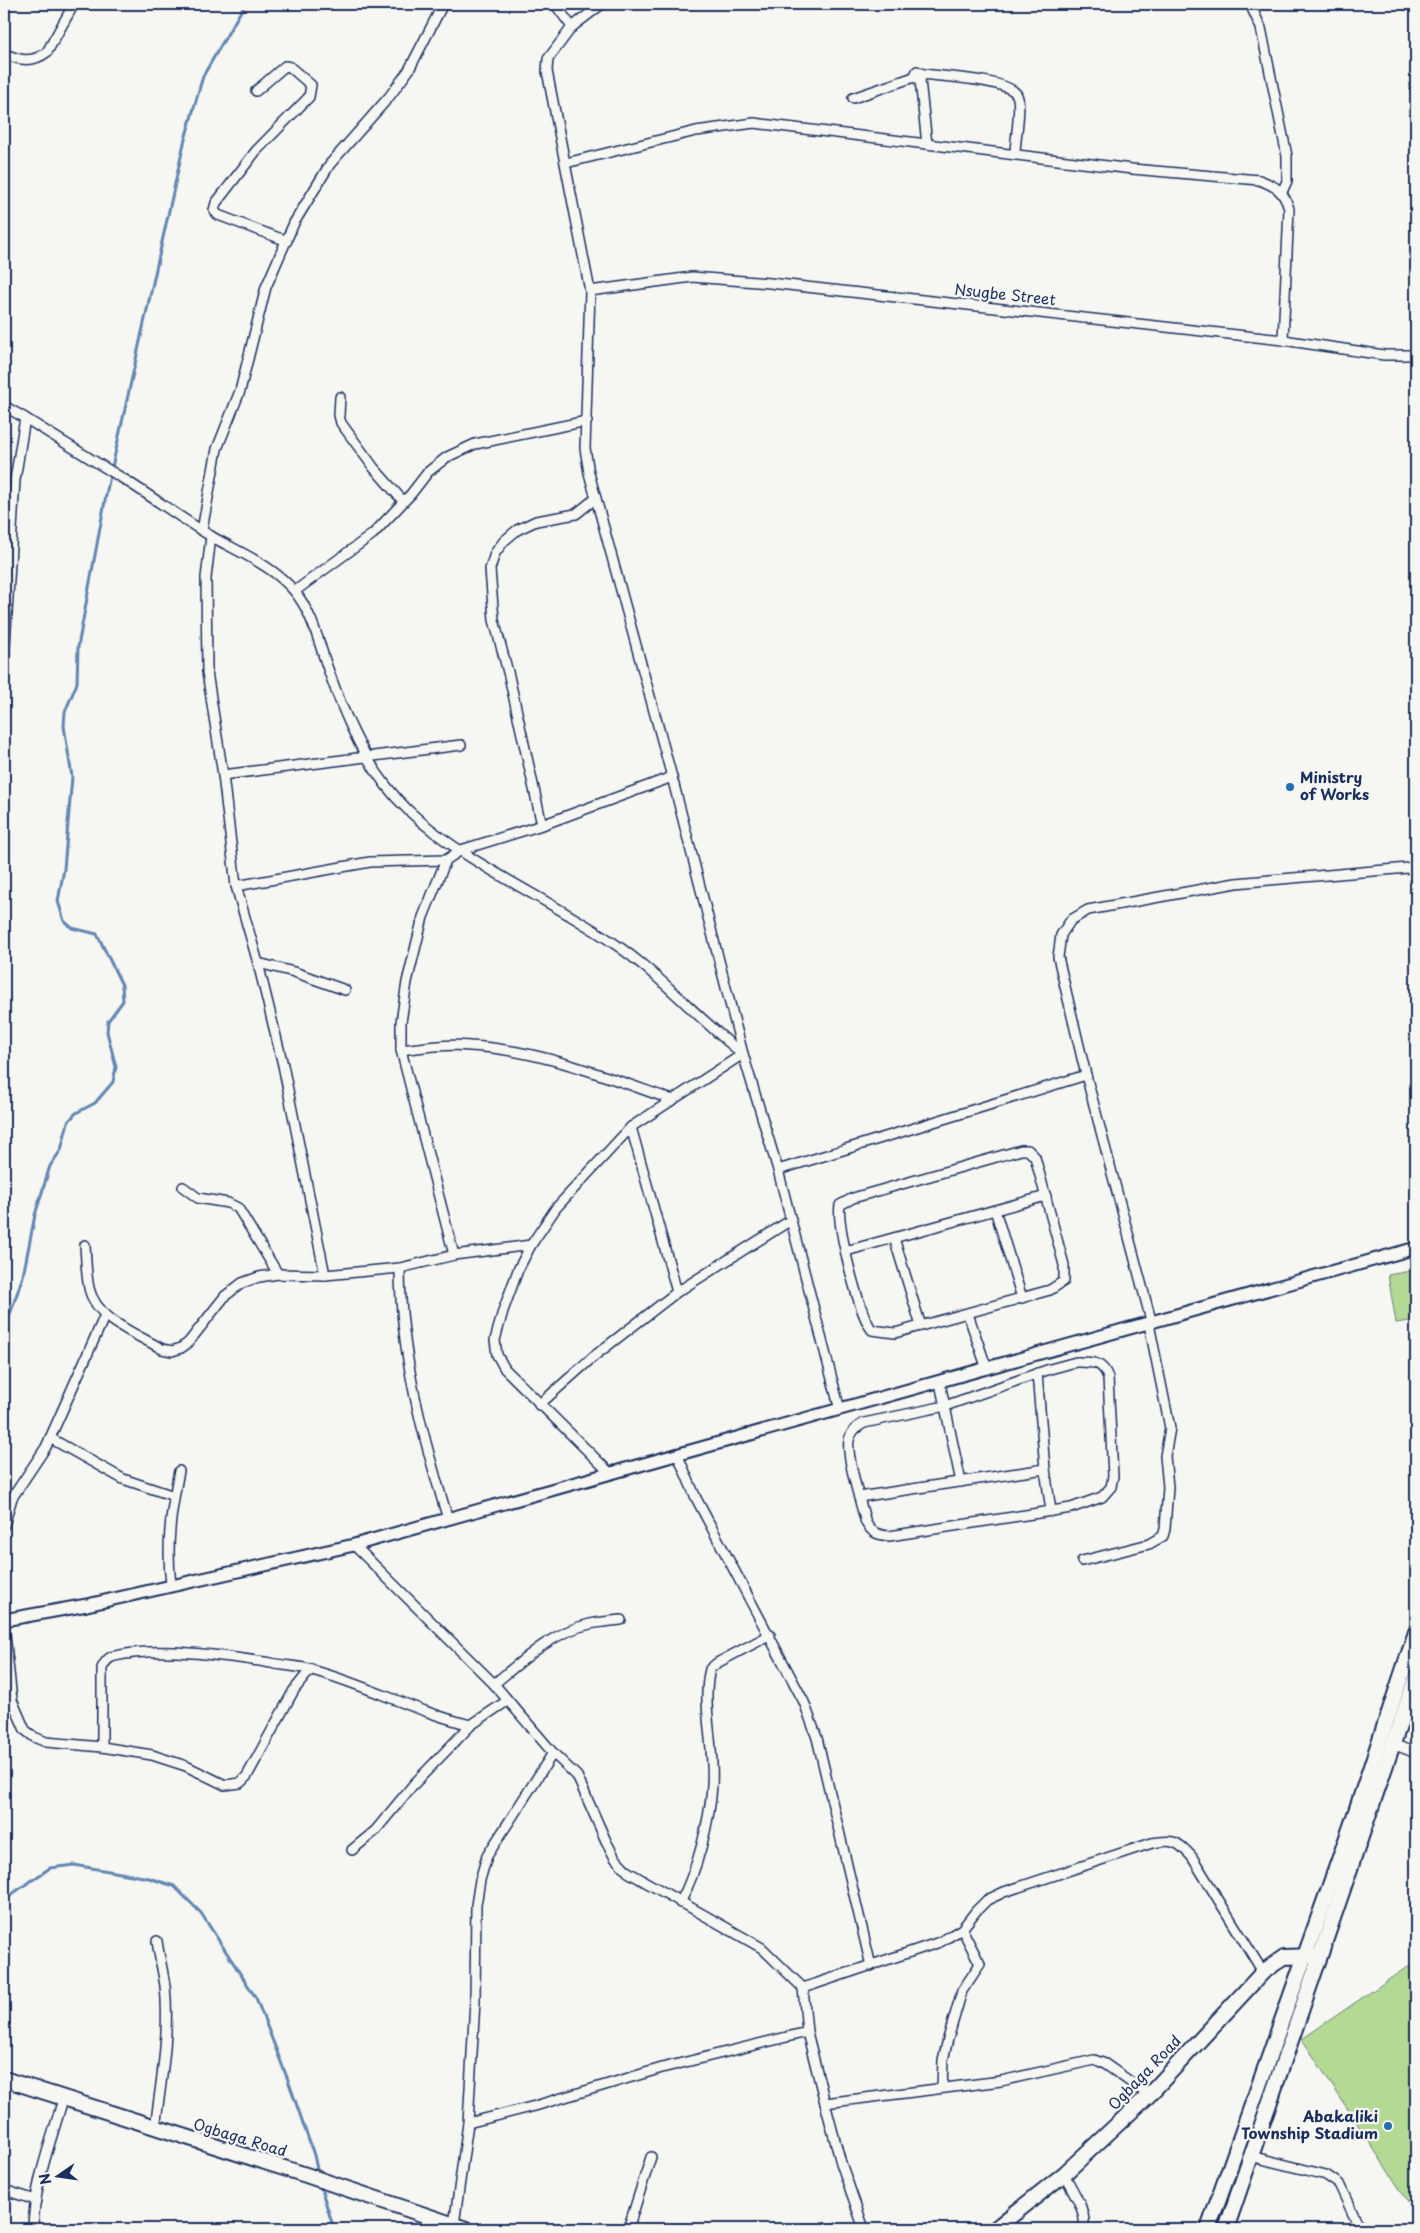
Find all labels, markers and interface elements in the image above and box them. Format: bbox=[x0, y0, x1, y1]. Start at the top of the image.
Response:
street label: Nsugbe Street bbox=[953, 277, 1057, 310]
place label: Ministry of Works bbox=[1300, 765, 1369, 805]
marker: Ministry of Works bbox=[1284, 781, 1296, 793]
street label: Ogbaga Road bbox=[1102, 2029, 1186, 2115]
place label: Abakaliki Township Stadium bbox=[1241, 2104, 1378, 2144]
street label: Ogbaga Road bbox=[191, 2111, 290, 2162]
marker: Abakaliki Township Stadium bbox=[1382, 2120, 1394, 2132]
north arrow bbox=[32, 2150, 82, 2200]
text: N bbox=[33, 2171, 56, 2187]

